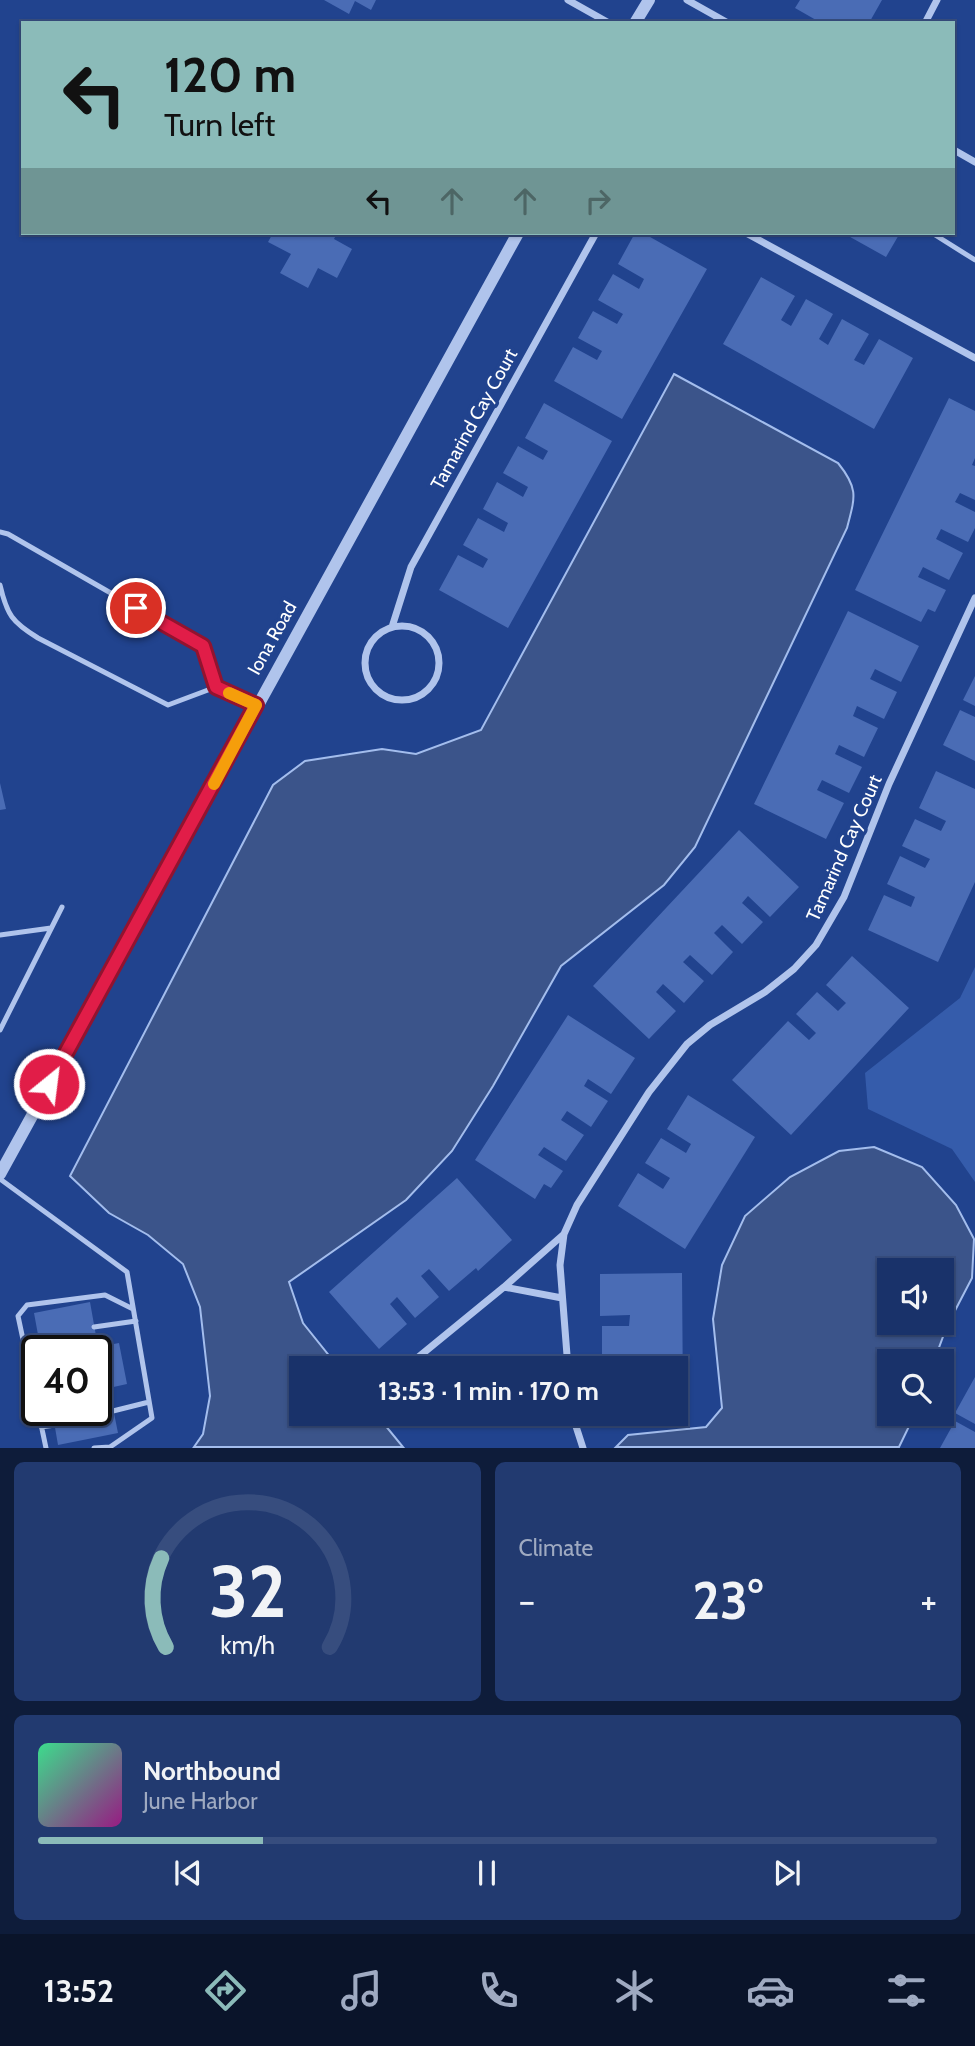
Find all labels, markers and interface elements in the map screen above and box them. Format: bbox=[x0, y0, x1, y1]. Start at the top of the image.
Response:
text: 120 m bbox=[164, 45, 296, 104]
icon: left bbox=[49, 49, 140, 140]
text: Turn left bbox=[164, 105, 275, 144]
icon: left bbox=[360, 182, 398, 220]
icon: ahead bbox=[433, 182, 471, 220]
icon: ahead bbox=[506, 182, 544, 220]
icon: right bbox=[579, 182, 617, 220]
street label: Tamarind Cay Court bbox=[426, 344, 523, 494]
pin bbox=[106, 578, 166, 638]
icon: arrive bbox=[117, 589, 155, 627]
street label: Iona Road bbox=[242, 597, 302, 679]
street label: Tamarind Cay Court bbox=[801, 771, 887, 925]
position arrow bbox=[12, 1047, 86, 1121]
map controls bbox=[877, 1258, 954, 1426]
button: sound bbox=[877, 1258, 954, 1335]
speed limit sign: 40 bbox=[21, 1335, 112, 1426]
button: search bbox=[877, 1349, 954, 1426]
text: 13:53 · 1 min · 170 m bbox=[378, 1375, 599, 1407]
text: Climate bbox=[519, 1534, 593, 1562]
text: 32 bbox=[208, 1548, 286, 1636]
text: 23° bbox=[692, 1569, 763, 1632]
text: − bbox=[519, 1577, 535, 1624]
text: + bbox=[920, 1577, 937, 1624]
text: km/h bbox=[220, 1630, 275, 1660]
text: Northbound bbox=[143, 1755, 281, 1787]
text: June Harbor bbox=[143, 1787, 257, 1815]
icon: previous bbox=[169, 1854, 207, 1892]
icon: pause bbox=[468, 1854, 506, 1892]
icon: next bbox=[768, 1854, 806, 1892]
icon: directions bbox=[201, 1966, 250, 2015]
icon: music bbox=[337, 1966, 386, 2015]
icon: phone bbox=[474, 1966, 523, 2015]
icon: climate bbox=[610, 1966, 659, 2015]
icon: car bbox=[746, 1966, 795, 2015]
icon: filters bbox=[882, 1966, 931, 2015]
text: 13:52 bbox=[44, 1971, 114, 2010]

